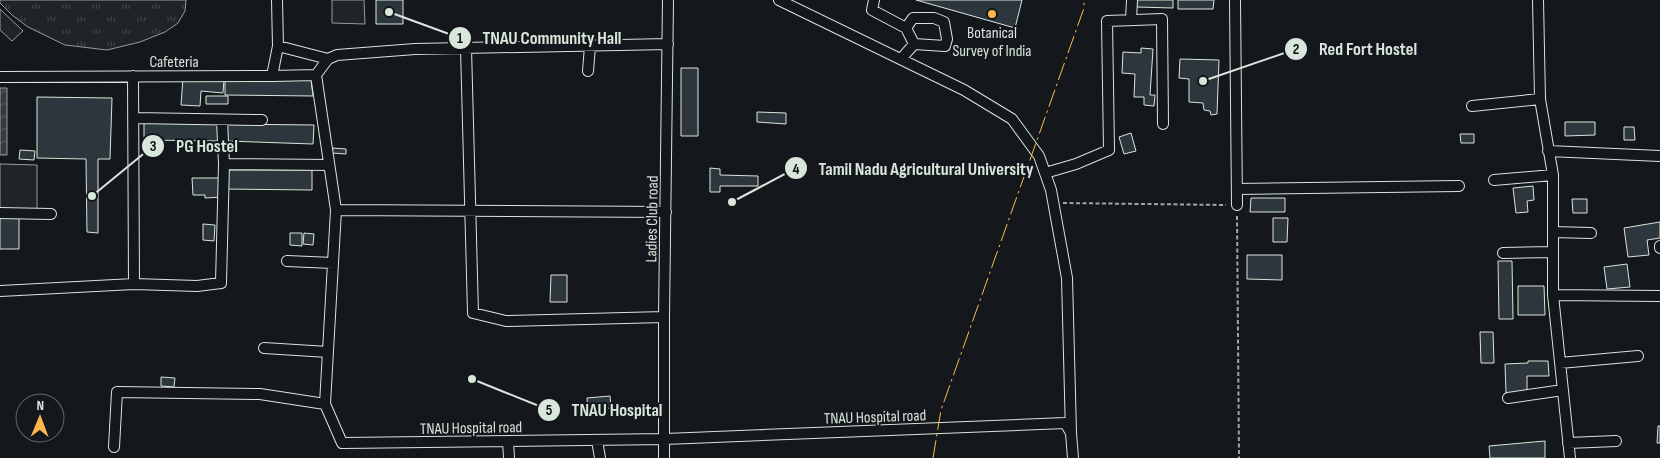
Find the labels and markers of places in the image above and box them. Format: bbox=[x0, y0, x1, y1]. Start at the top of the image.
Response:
marker: Botanical Survey of India bbox=[986, 8, 998, 20]
callout: TNAU Community Hall bbox=[448, 21, 632, 54]
place label: Botanical Survey of India bbox=[952, 24, 1032, 61]
callout: Red Fort Hostel bbox=[1284, 32, 1427, 65]
callout: PG Hostel bbox=[141, 129, 248, 162]
callout: Tamil Nadu Agricultural University bbox=[784, 152, 1044, 185]
callout: TNAU Hospital bbox=[536, 393, 672, 426]

